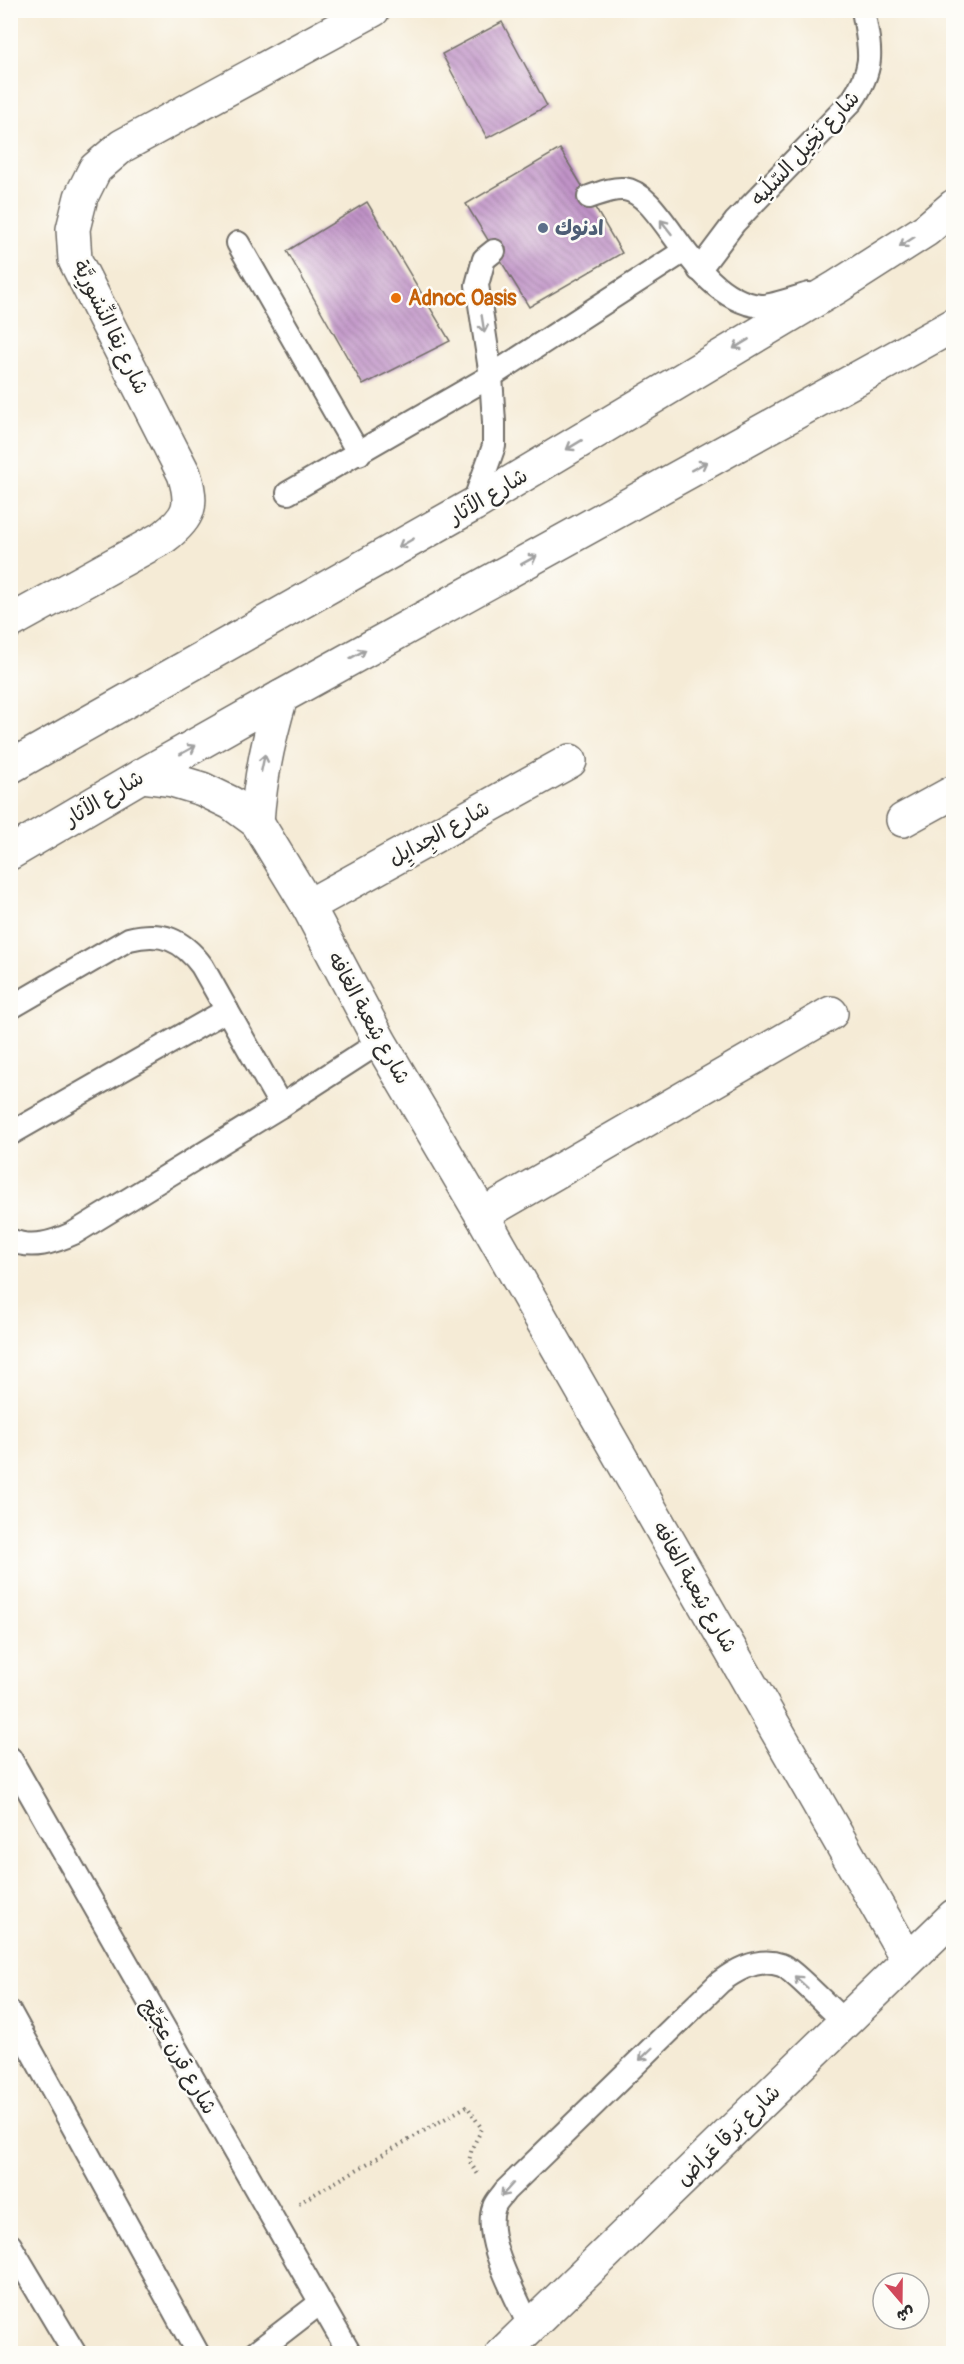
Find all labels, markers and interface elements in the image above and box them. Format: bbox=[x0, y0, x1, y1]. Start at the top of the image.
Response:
street label: شارع نَخِيل السّلَيه bbox=[744, 84, 867, 212]
place label: ادنوك bbox=[555, 215, 604, 242]
one-way arrow bbox=[660, 220, 672, 236]
marker: ادنوك bbox=[536, 221, 550, 235]
one-way arrow bbox=[899, 236, 916, 248]
street label: شارع نِقا النِّسُورِيَّة bbox=[64, 255, 156, 400]
place label: Adnoc Oasis bbox=[408, 285, 517, 312]
marker: Adnoc Oasis bbox=[389, 291, 403, 305]
one-way arrow bbox=[477, 314, 488, 333]
one-way arrow bbox=[733, 339, 750, 351]
one-way arrow bbox=[566, 439, 583, 451]
one-way arrow bbox=[690, 460, 708, 471]
street label: شارع الآثار bbox=[442, 462, 533, 532]
one-way arrow bbox=[398, 538, 415, 550]
one-way arrow bbox=[520, 554, 537, 566]
one-way arrow bbox=[349, 648, 366, 660]
one-way arrow bbox=[179, 743, 196, 755]
one-way arrow bbox=[258, 754, 269, 774]
street label: شارع الآثار bbox=[58, 764, 149, 834]
street label: شارع الجِدايِل bbox=[384, 795, 496, 875]
street label: شارع شِعبة الغافه bbox=[320, 947, 416, 1090]
street label: شارع شِعبة الغافه bbox=[645, 1517, 743, 1658]
one-way arrow bbox=[793, 1975, 808, 1989]
street label: شارع قرن عجَيِّج bbox=[134, 1993, 223, 2120]
one-way arrow bbox=[639, 2046, 654, 2061]
street label: شارع بَرقا عَراض bbox=[670, 2079, 787, 2193]
one-way arrow bbox=[500, 2183, 514, 2198]
north arrow bbox=[871, 2271, 931, 2331]
text: ش bbox=[894, 2302, 917, 2327]

